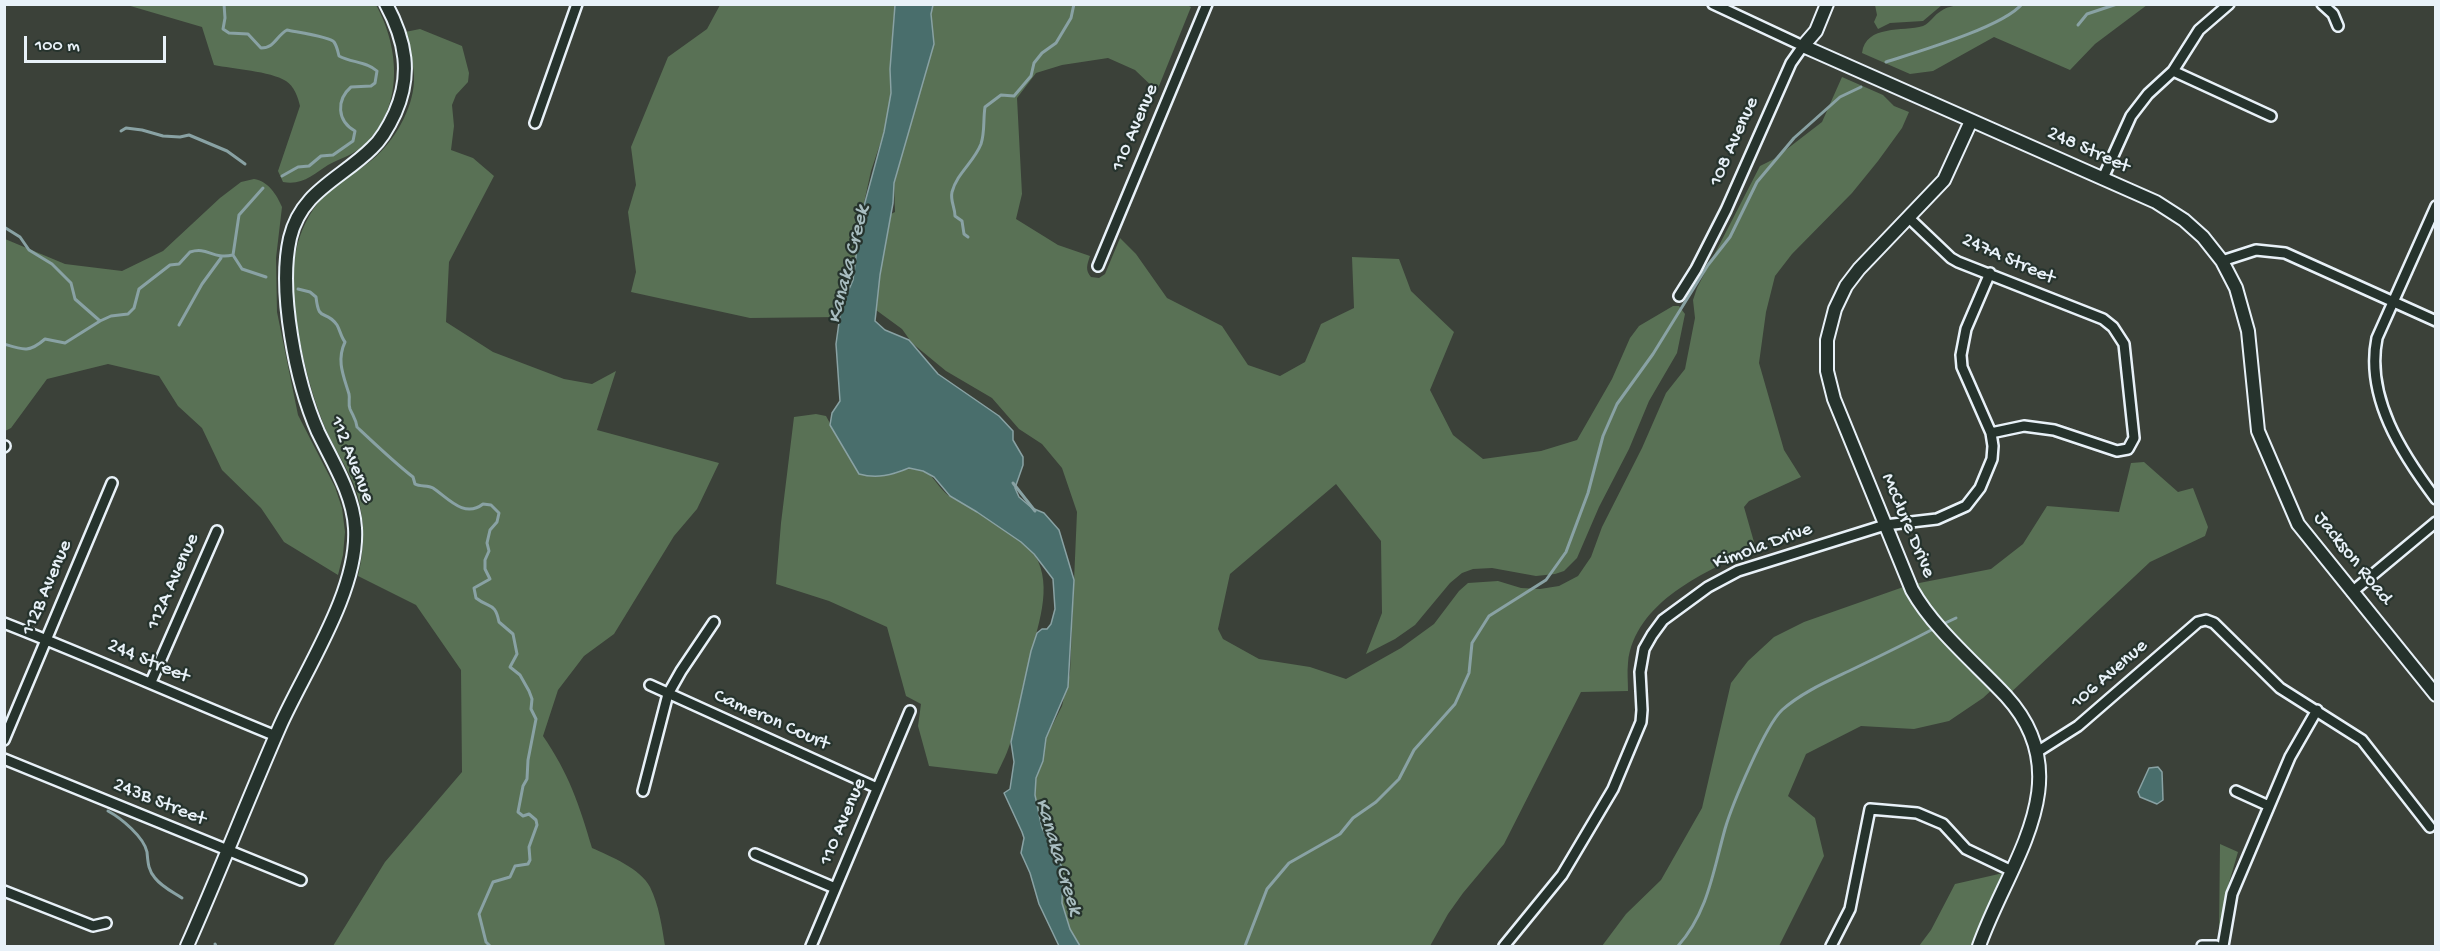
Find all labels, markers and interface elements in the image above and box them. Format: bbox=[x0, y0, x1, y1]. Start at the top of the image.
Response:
scale bar bbox=[27, 24, 170, 62]
text: 100 m bbox=[35, 36, 80, 57]
street label: 110 Avenue bbox=[1107, 81, 1165, 175]
street label: 108 Avenue bbox=[1705, 94, 1765, 190]
street label: 248 Street bbox=[2043, 122, 2133, 180]
water label: Kanaka Creek bbox=[823, 203, 877, 327]
street label: 247A Street bbox=[1958, 229, 2058, 291]
street label: 112 Avenue bbox=[323, 413, 379, 507]
street label: McClure Drive bbox=[1874, 470, 1940, 582]
street label: Jackson Road bbox=[2307, 508, 2397, 610]
street label: Kimola Drive bbox=[1710, 518, 1816, 576]
street label: 112A Avenue bbox=[142, 530, 206, 634]
street label: 112B Avenue bbox=[17, 537, 79, 639]
street label: 244 Street bbox=[103, 634, 193, 690]
street label: 106 Avenue bbox=[2066, 635, 2154, 715]
street label: Cameron Court bbox=[709, 685, 833, 757]
street label: 243B Street bbox=[109, 774, 209, 832]
street label: 110 Avenue bbox=[815, 775, 873, 869]
water label: Kanaka Creek bbox=[1027, 796, 1087, 918]

